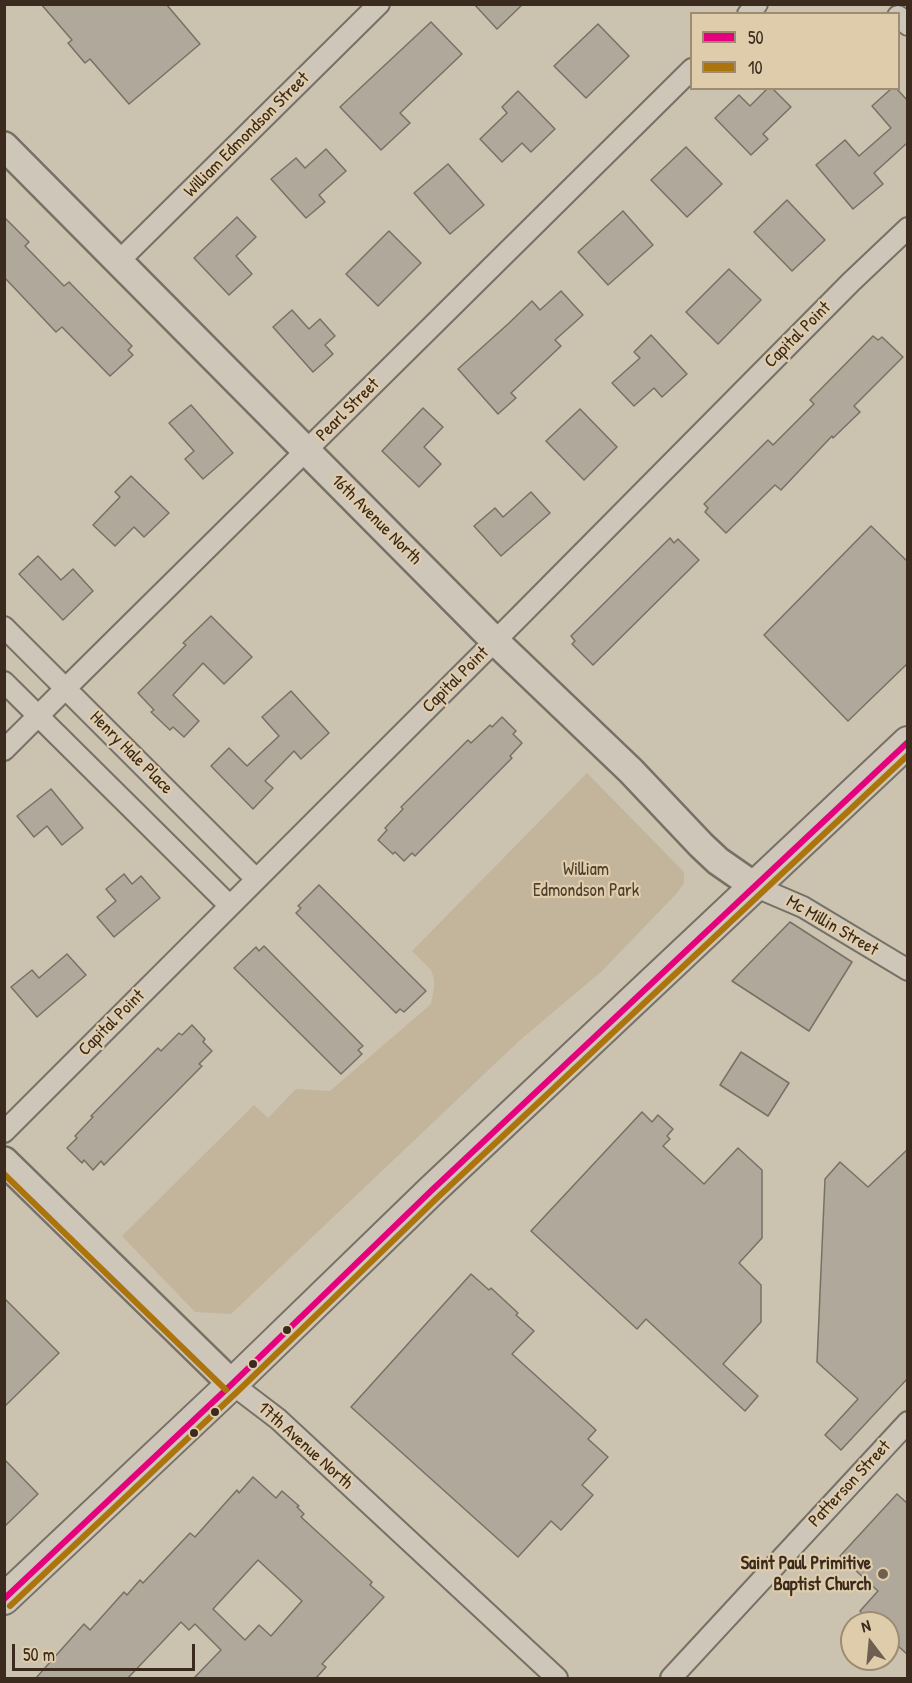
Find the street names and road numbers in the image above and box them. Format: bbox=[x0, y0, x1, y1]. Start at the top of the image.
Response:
street label: William Edmondson Street bbox=[180, 68, 314, 202]
street label: Capital Point bbox=[760, 297, 836, 373]
street label: Pearl Street bbox=[312, 374, 384, 446]
street label: 16th Avenue North bbox=[326, 470, 426, 570]
street label: Capital Point bbox=[418, 642, 494, 718]
street label: Henry Hale Place bbox=[85, 707, 177, 799]
street label: Mc Millin Street bbox=[782, 891, 882, 961]
street label: Capital Point bbox=[74, 985, 150, 1061]
street label: 17th Avenue North bbox=[253, 1398, 357, 1494]
street label: Patterson Street bbox=[804, 1436, 896, 1532]

